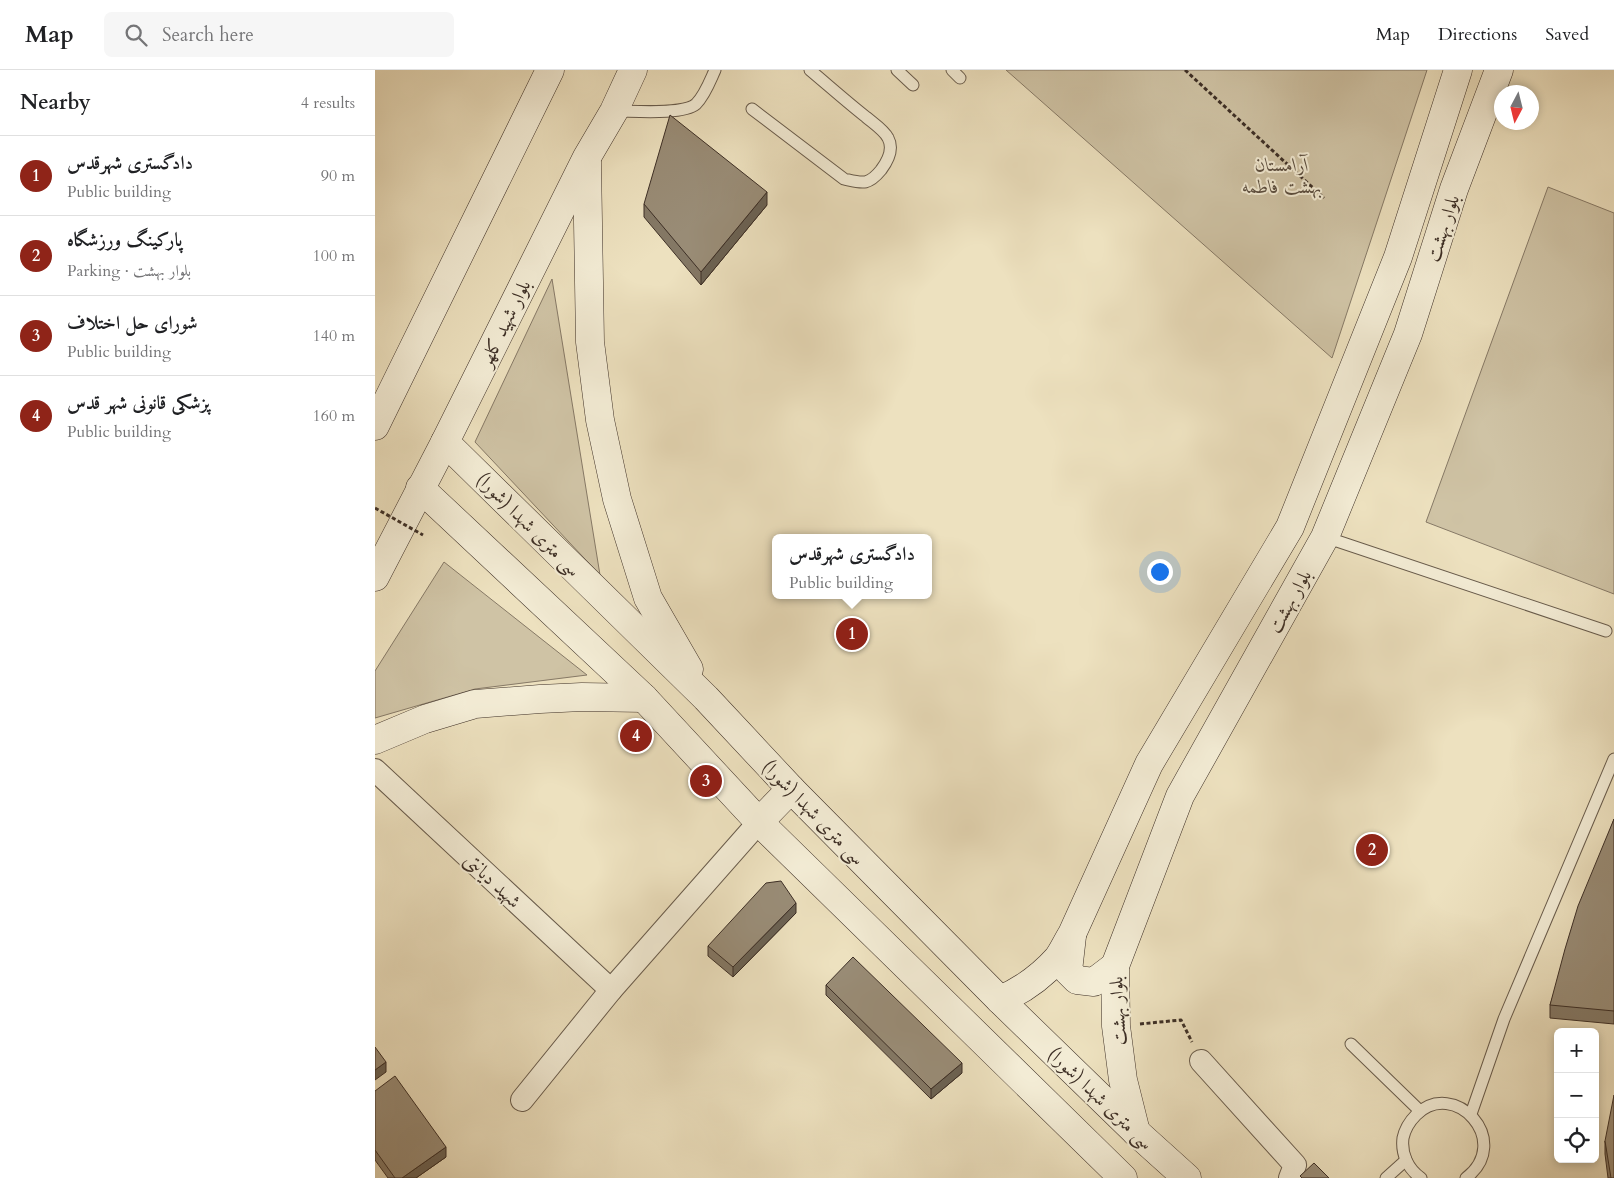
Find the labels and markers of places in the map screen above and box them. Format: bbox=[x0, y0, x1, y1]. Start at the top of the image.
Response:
pin: 1 bbox=[836, 615, 868, 653]
pin: 4 bbox=[620, 717, 652, 755]
pin: 3 bbox=[690, 762, 722, 800]
pin: 2 bbox=[1356, 831, 1388, 869]

